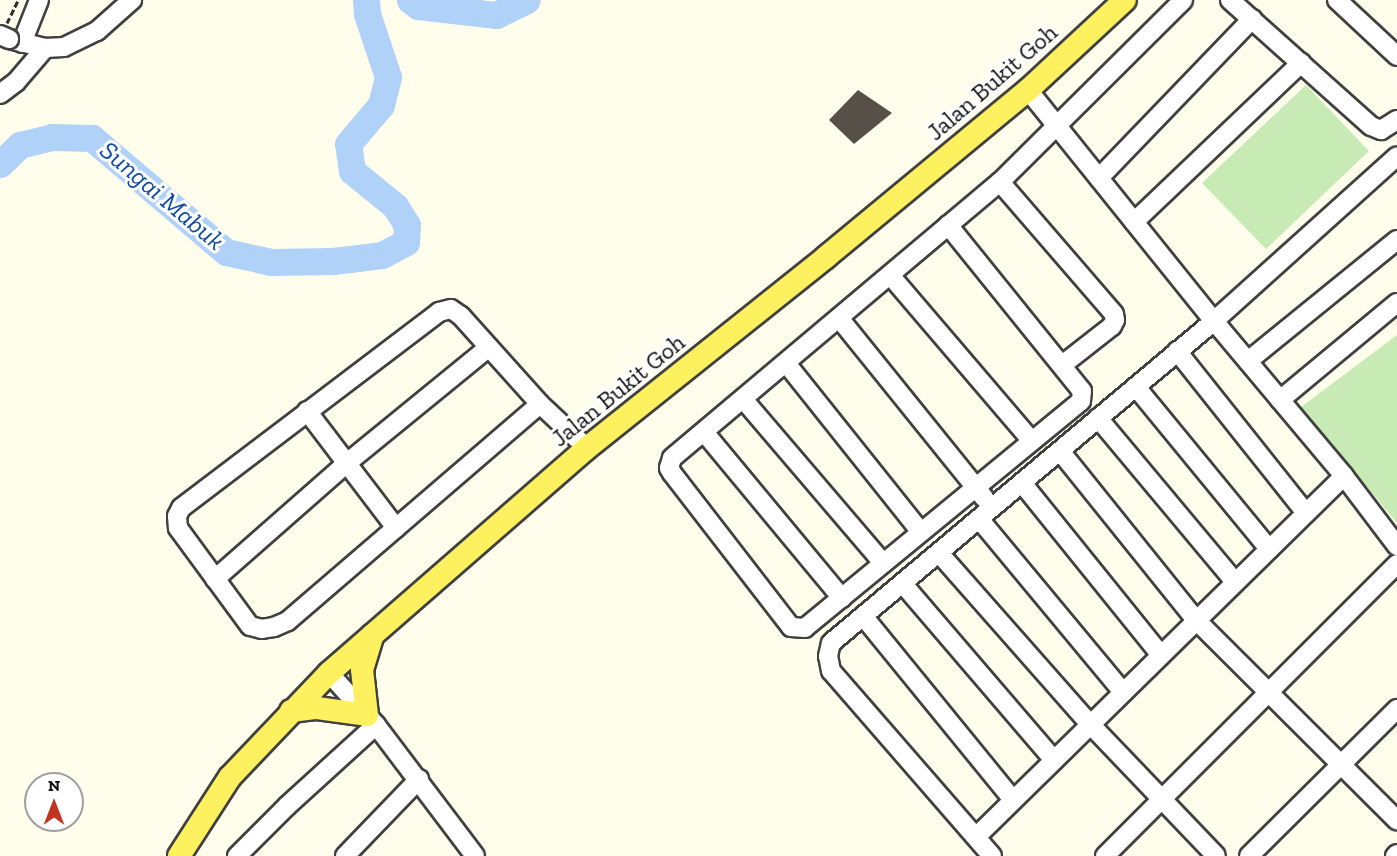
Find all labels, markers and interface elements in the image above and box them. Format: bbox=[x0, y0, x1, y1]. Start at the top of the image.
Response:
street label: Jalan Bukit Goh bbox=[921, 18, 1063, 146]
water label: Sungai Mabuk bbox=[93, 135, 231, 257]
street label: Jalan Bukit Goh bbox=[546, 328, 690, 452]
north arrow bbox=[24, 772, 84, 832]
text: N bbox=[48, 776, 60, 795]

